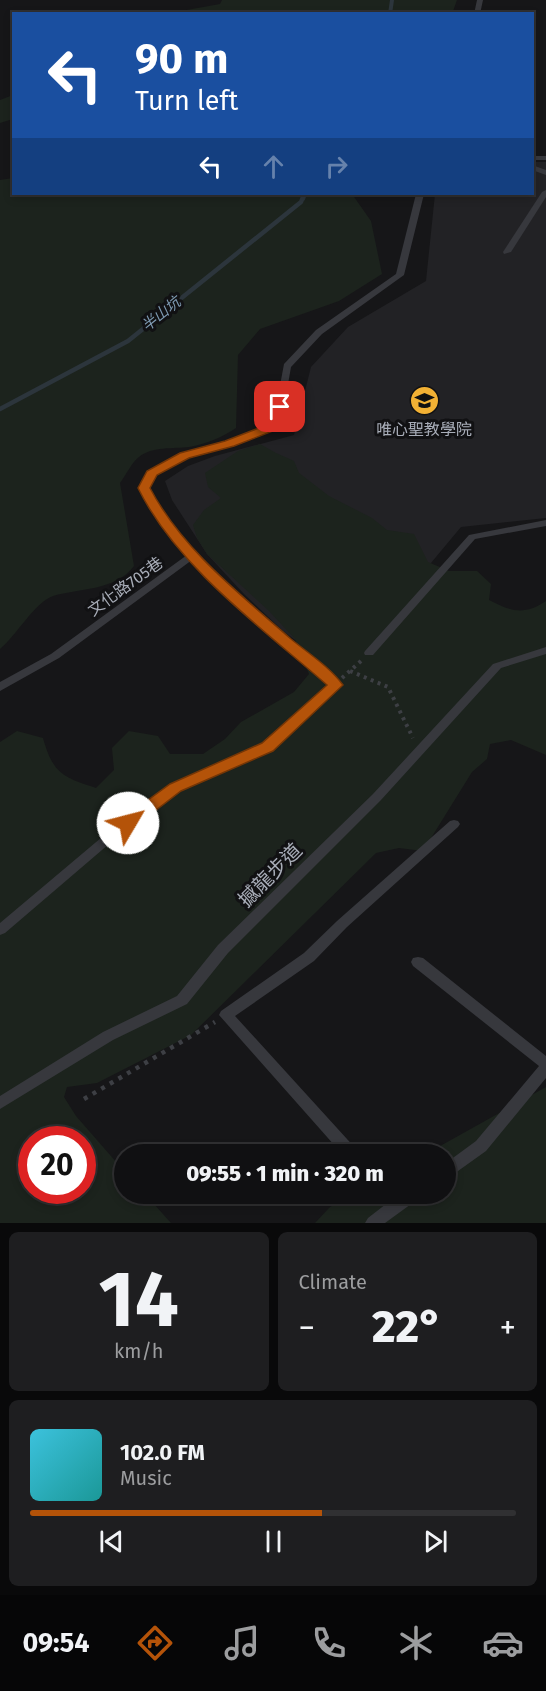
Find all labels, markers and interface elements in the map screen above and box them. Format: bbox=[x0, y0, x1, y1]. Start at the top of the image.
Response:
text: 90 m bbox=[135, 34, 229, 84]
icon: left bbox=[36, 36, 114, 114]
text: Turn left bbox=[135, 85, 238, 117]
icon: left bbox=[194, 150, 227, 183]
icon: ahead bbox=[257, 150, 290, 183]
icon: right bbox=[320, 150, 353, 183]
water label: 半山坑 bbox=[138, 292, 186, 335]
pin bbox=[254, 381, 305, 432]
school or university icon: 唯心聖教學院 bbox=[408, 385, 440, 417]
icon: arrive bbox=[263, 390, 296, 423]
place label: 唯心聖教學院 bbox=[376, 420, 472, 439]
street label: 文化路705巷 bbox=[84, 553, 166, 620]
position arrow bbox=[96, 791, 160, 855]
street label: 撼龍步道 bbox=[233, 838, 307, 912]
speed limit sign: 20 bbox=[18, 1126, 96, 1204]
text: 09:55 · 1 min · 320 m bbox=[186, 1160, 384, 1187]
text: 14 bbox=[99, 1253, 179, 1347]
text: Climate bbox=[299, 1270, 367, 1294]
text: 22° bbox=[372, 1300, 443, 1354]
text: − bbox=[299, 1308, 315, 1348]
text: + bbox=[500, 1308, 516, 1348]
text: km/h bbox=[114, 1339, 164, 1363]
text: 102.0 FM bbox=[120, 1439, 205, 1466]
text: Music bbox=[120, 1466, 172, 1490]
icon: previous bbox=[95, 1525, 128, 1558]
icon: pause bbox=[257, 1525, 290, 1558]
icon: next bbox=[419, 1525, 452, 1558]
icon: directions bbox=[134, 1622, 176, 1664]
icon: music bbox=[221, 1622, 263, 1664]
icon: phone bbox=[308, 1622, 350, 1664]
icon: climate bbox=[395, 1622, 437, 1664]
icon: car bbox=[482, 1622, 524, 1664]
text: 09:54 bbox=[22, 1627, 89, 1659]

